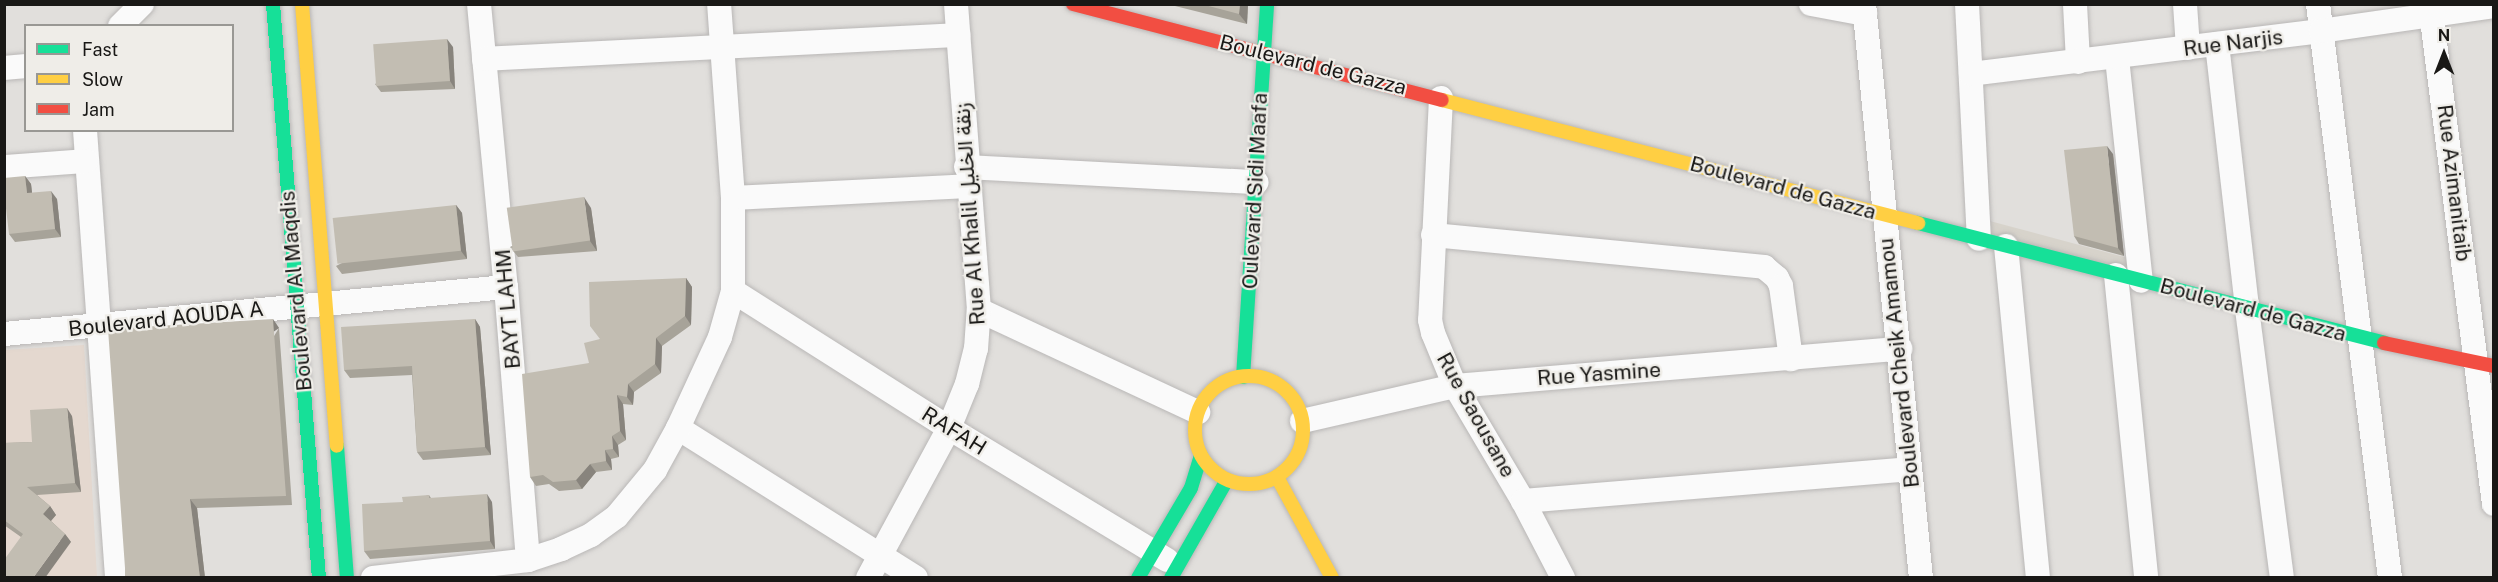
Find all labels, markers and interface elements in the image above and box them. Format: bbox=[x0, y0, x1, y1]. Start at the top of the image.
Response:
legend bbox=[24, 24, 234, 132]
street label: Rue Narjis bbox=[2182, 24, 2284, 62]
north arrow bbox=[2414, 24, 2474, 84]
text: N bbox=[2438, 26, 2450, 45]
street label: Boulevard de Gazza bbox=[1217, 30, 1409, 100]
text: Fast bbox=[82, 39, 118, 60]
text: Slow bbox=[82, 69, 123, 90]
street label: Oulevard Sidi Maafa bbox=[1237, 92, 1273, 290]
text: Jam bbox=[82, 99, 115, 120]
street label: Rue Al Khalil زنقة الخليل bbox=[950, 102, 990, 326]
street label: Rue Azimanitaib bbox=[2432, 103, 2476, 263]
street label: Boulevard de Gazza bbox=[1687, 151, 1879, 225]
street label: Boulevard Al Maqdis bbox=[275, 190, 317, 392]
street label: Boulevard Cheik Amamou bbox=[1873, 237, 1925, 489]
street label: BAYT LAHM bbox=[490, 248, 526, 370]
street label: Boulevard de Gazza bbox=[2157, 273, 2349, 347]
street label: Boulevard AOUDA A bbox=[67, 296, 265, 342]
street label: Rue Saousane bbox=[1431, 348, 1521, 482]
street label: Rue Yasmine bbox=[1536, 357, 1662, 391]
street label: RAFAH bbox=[917, 401, 991, 461]

